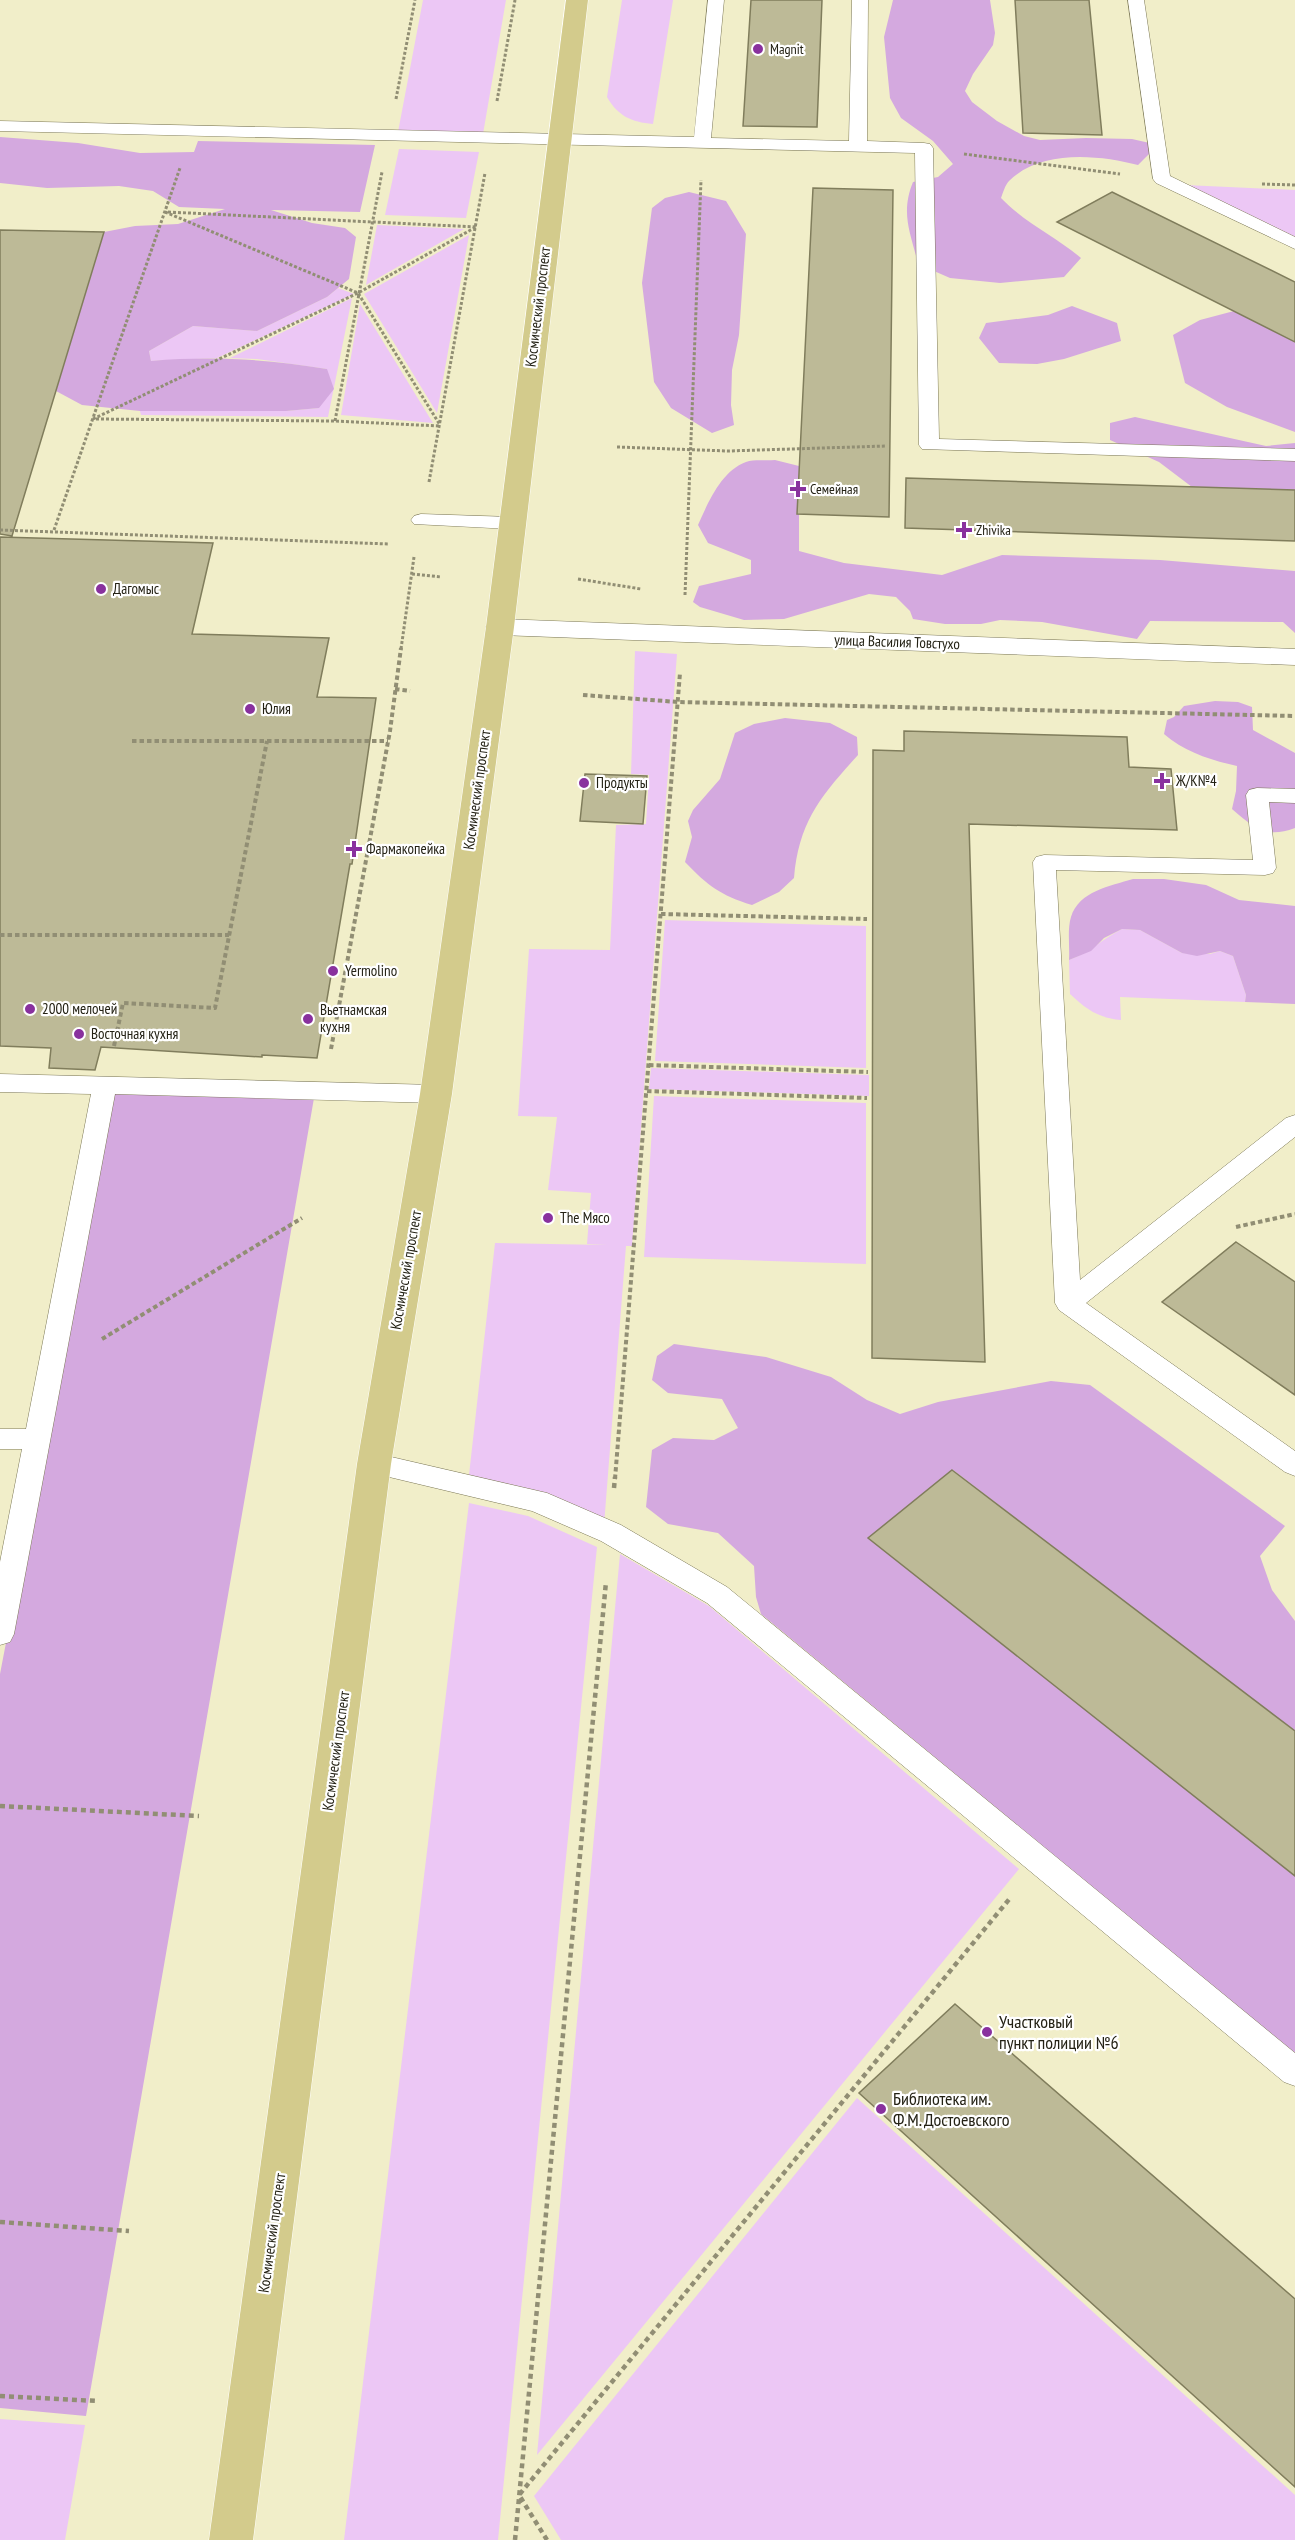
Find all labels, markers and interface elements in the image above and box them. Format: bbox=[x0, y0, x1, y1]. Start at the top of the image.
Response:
place label: Magnit bbox=[770, 40, 804, 58]
marker: Magnit bbox=[751, 42, 765, 56]
street label: Космический проспект bbox=[521, 246, 554, 368]
place label: Семейная bbox=[810, 480, 858, 498]
marker: Семейная bbox=[791, 482, 805, 496]
place label: Zhivika bbox=[976, 521, 1011, 539]
marker: Zhivika bbox=[957, 523, 971, 537]
place label: Дагомыс bbox=[113, 579, 160, 598]
marker: Дагомыс bbox=[94, 582, 108, 596]
street label: улица Василия Товстухо bbox=[834, 630, 960, 653]
place label: Юлия bbox=[262, 699, 291, 718]
marker: Юлия bbox=[243, 702, 257, 716]
street label: Космический проспект bbox=[459, 729, 494, 851]
place label: Ж/К№4 bbox=[1175, 771, 1217, 790]
marker: Ж/К№4 bbox=[1153, 772, 1171, 790]
place label: Продукты bbox=[596, 773, 648, 792]
marker: Продукты bbox=[577, 776, 591, 790]
place label: Фармакопейка bbox=[366, 839, 445, 858]
marker: Фармакопейка bbox=[347, 842, 361, 856]
place label: Yermolino bbox=[345, 961, 397, 980]
marker: Yermolino bbox=[326, 964, 340, 978]
place label: 2000 мелочей bbox=[42, 999, 117, 1018]
place label: Вьетнамская кухня bbox=[320, 1000, 387, 1036]
marker: 2000 мелочей bbox=[23, 1002, 37, 1016]
marker: Вьетнамская кухня bbox=[301, 1012, 315, 1026]
place label: Восточная кухня bbox=[91, 1024, 178, 1043]
marker: Восточная кухня bbox=[72, 1027, 86, 1041]
place label: The Мясо bbox=[560, 1208, 610, 1227]
street label: Космический проспект bbox=[386, 1209, 425, 1331]
marker: The Мясо bbox=[541, 1211, 555, 1225]
street label: Космический проспект bbox=[318, 1690, 353, 1812]
place label: Участковый пункт полиции №6 bbox=[999, 2010, 1119, 2054]
marker: Участковый пункт полиции №6 bbox=[980, 2025, 994, 2039]
place label: Библиотека им. Ф.М. Достоевского bbox=[893, 2087, 1010, 2131]
marker: Библиотека им. Ф.М. Достоевского bbox=[874, 2102, 888, 2116]
street label: Космический проспект bbox=[254, 2172, 289, 2294]

